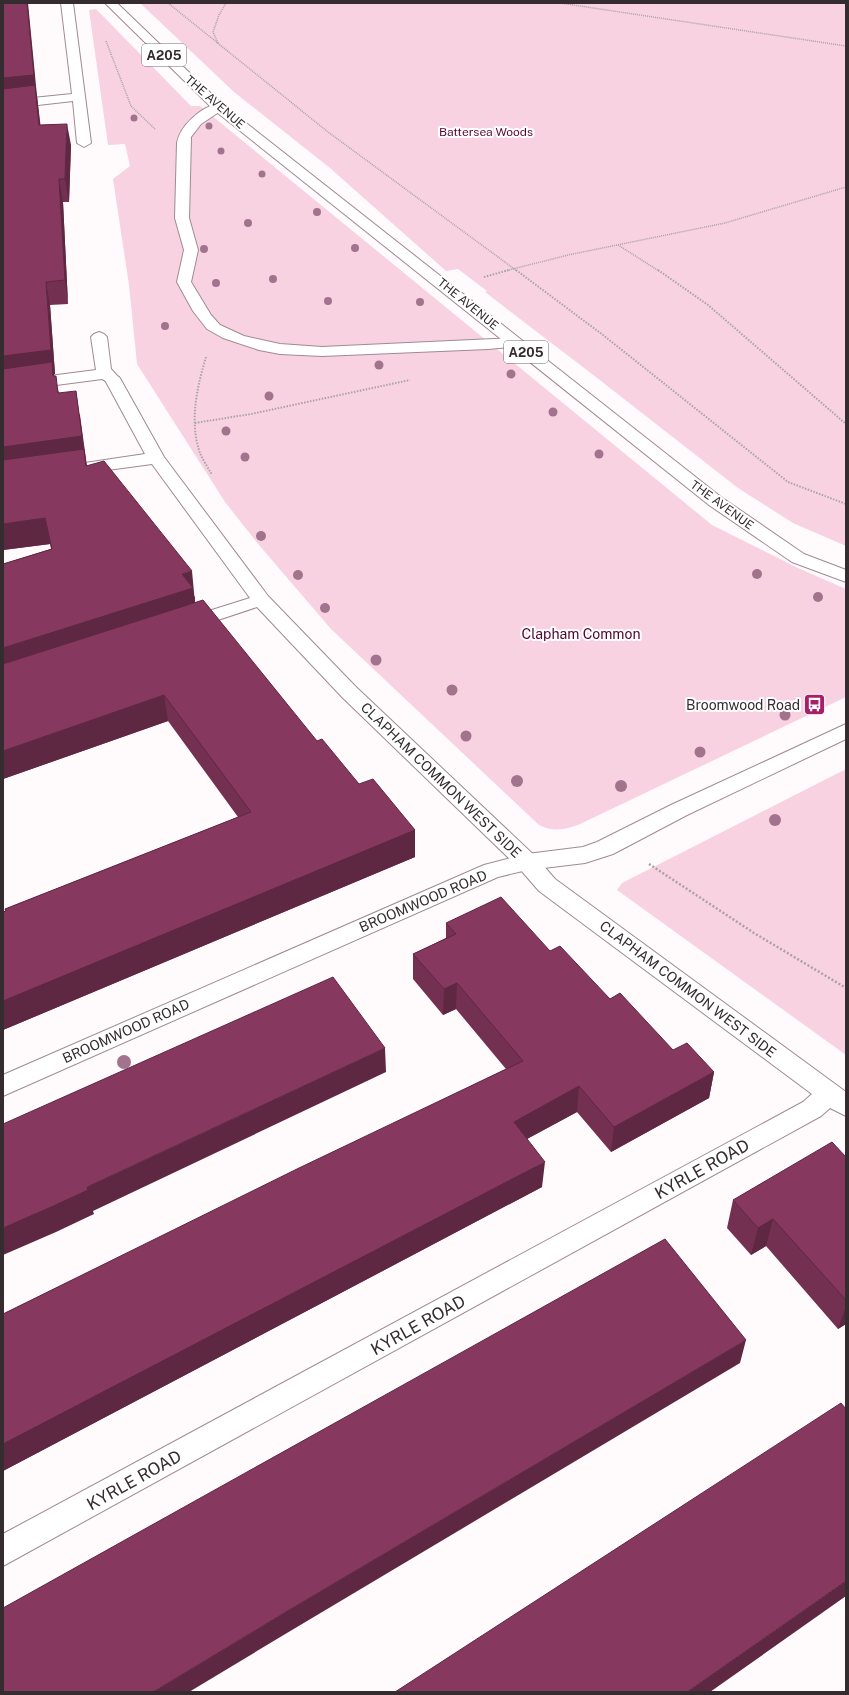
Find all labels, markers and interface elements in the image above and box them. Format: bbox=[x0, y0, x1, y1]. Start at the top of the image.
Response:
road number: A205 bbox=[142, 44, 186, 66]
street label: THE AVENUE bbox=[182, 72, 248, 132]
park label: Battersea Woods bbox=[439, 125, 533, 139]
street label: THE AVENUE bbox=[435, 275, 501, 333]
road number: A205 bbox=[504, 341, 548, 363]
street label: THE AVENUE bbox=[688, 478, 756, 532]
park label: Clapham Common bbox=[522, 626, 640, 642]
bus stop icon: Broomwood Road bbox=[802, 692, 828, 718]
place label: Broomwood Road bbox=[686, 697, 800, 713]
street label: CLAPHAM COMMON WEST SIDE bbox=[358, 699, 524, 861]
street label: BROOMWOOD ROAD bbox=[357, 867, 489, 935]
street label: CLAPHAM COMMON WEST SIDE bbox=[597, 917, 779, 1061]
street label: BROOMWOOD ROAD bbox=[60, 996, 192, 1066]
street label: KYRLE ROAD bbox=[651, 1135, 753, 1203]
street label: KYRLE ROAD bbox=[367, 1291, 469, 1359]
street label: KYRLE ROAD bbox=[83, 1446, 185, 1514]

